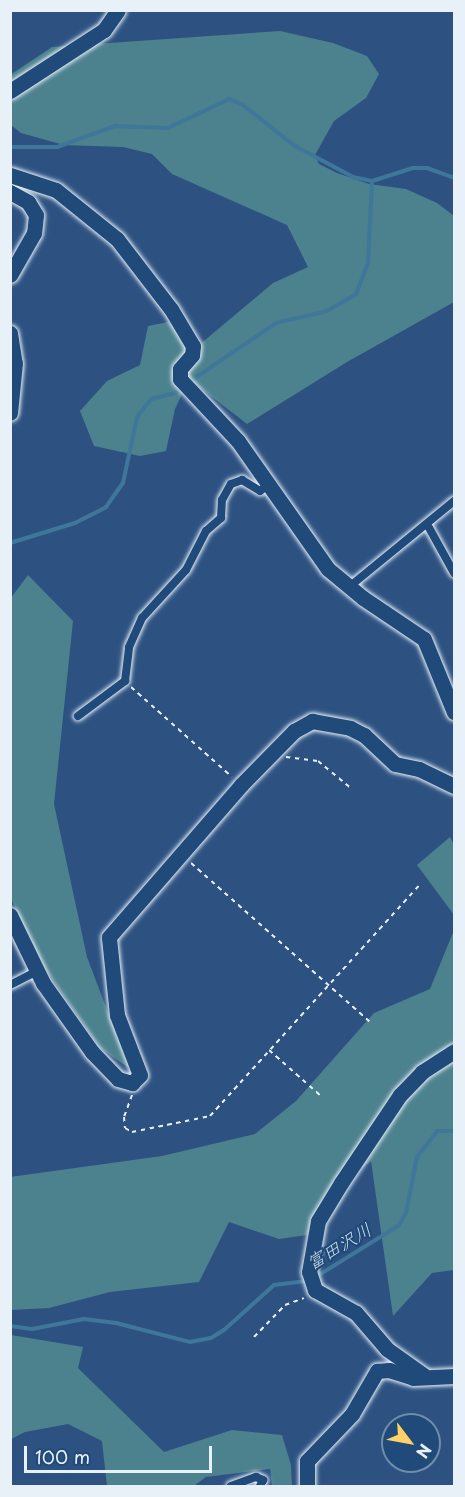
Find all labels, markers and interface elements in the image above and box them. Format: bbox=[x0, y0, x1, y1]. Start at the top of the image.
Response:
water label: 富田沢川 bbox=[303, 1218, 375, 1274]
north arrow bbox=[381, 1413, 441, 1473]
scale bar bbox=[27, 1434, 214, 1472]
text: N bbox=[411, 1440, 438, 1463]
text: 100 m bbox=[35, 1443, 90, 1470]

